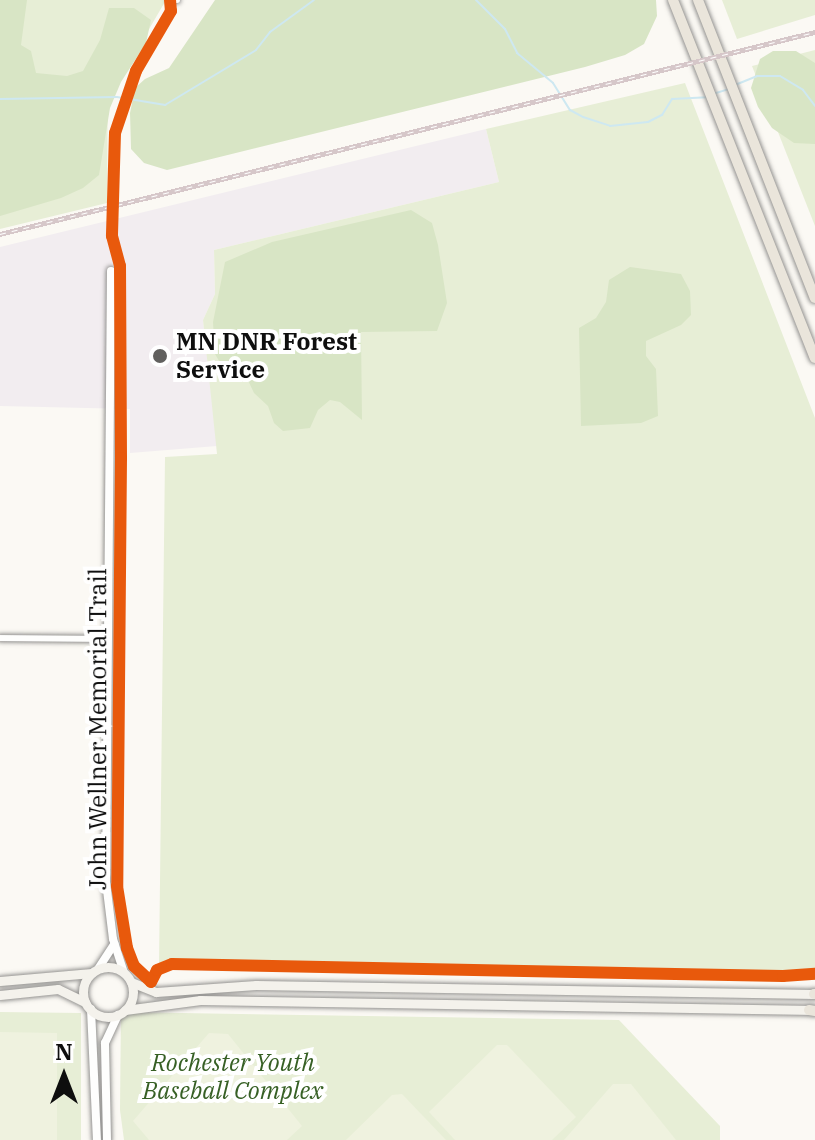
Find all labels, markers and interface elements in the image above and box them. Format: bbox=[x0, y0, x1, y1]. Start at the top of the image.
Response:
place label: MN DNR Forest Service bbox=[176, 328, 357, 384]
marker: MN DNR Forest Service bbox=[151, 347, 169, 365]
street label: John Wellner Memorial Trail bbox=[84, 568, 112, 890]
north arrow bbox=[24, 1036, 104, 1116]
text: N bbox=[55, 1037, 73, 1066]
park label: Rochester Youth Baseball Complex bbox=[142, 1049, 324, 1105]

